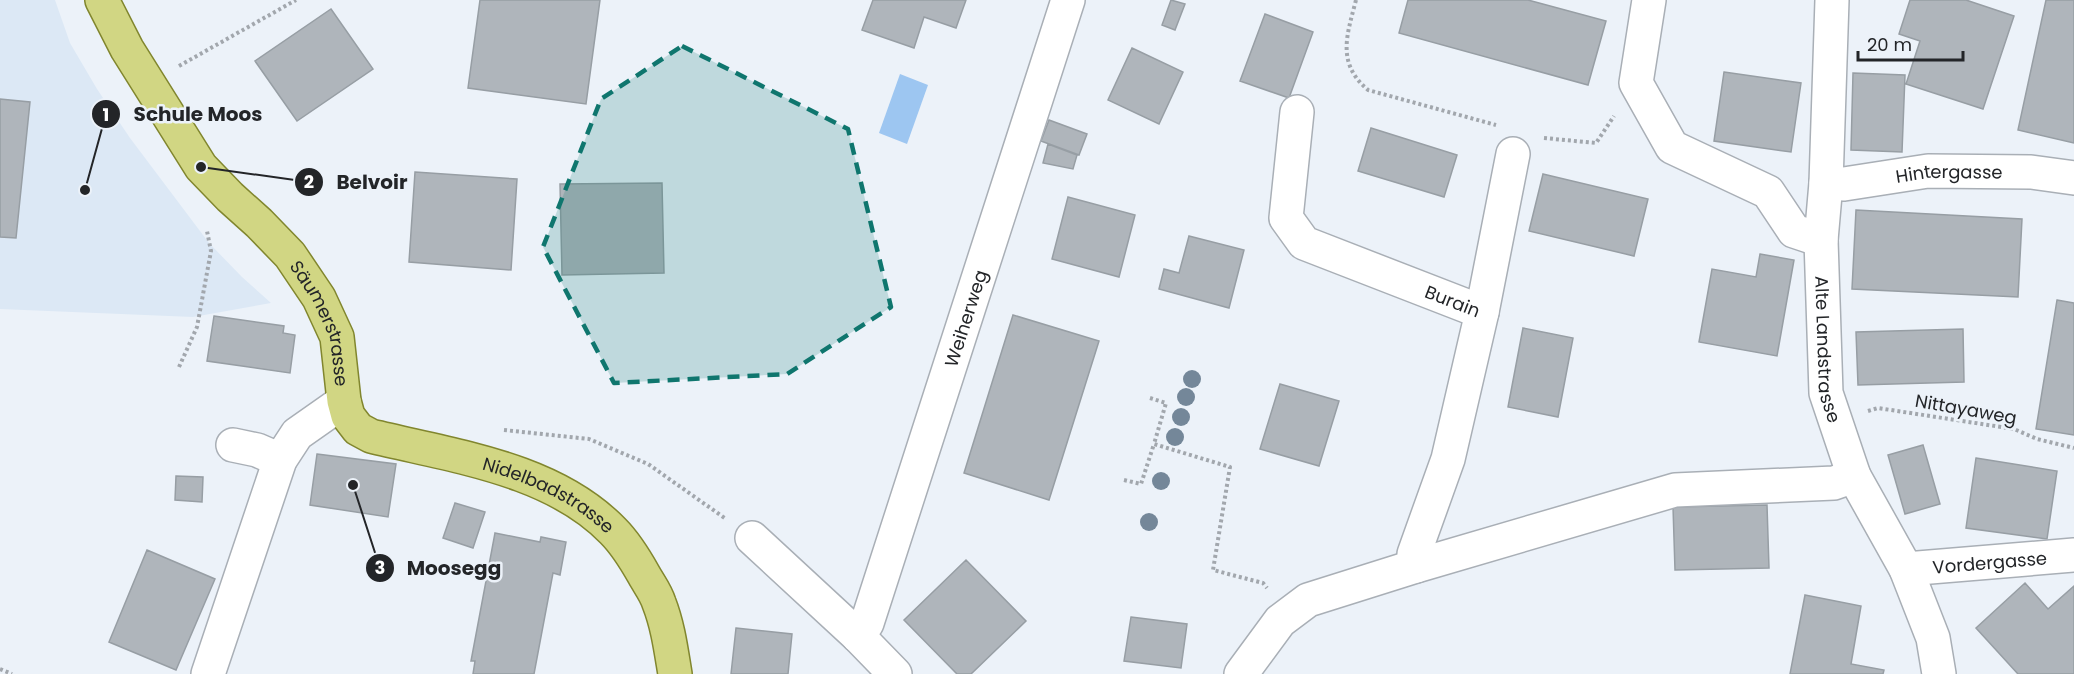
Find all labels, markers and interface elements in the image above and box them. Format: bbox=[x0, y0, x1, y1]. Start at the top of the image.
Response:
scale bar bbox=[1858, 24, 1963, 62]
text: 20 m bbox=[1867, 32, 1912, 57]
callout: Schule Moos bbox=[91, 95, 274, 133]
text: Schule Moos bbox=[134, 100, 262, 128]
text: 1 bbox=[103, 102, 109, 127]
street label: Hintergasse bbox=[1894, 158, 2003, 188]
callout: Belvoir bbox=[294, 163, 419, 201]
text: Belvoir bbox=[336, 168, 408, 196]
text: 2 bbox=[304, 169, 314, 194]
street label: Säumerstrasse bbox=[285, 255, 355, 388]
street label: Weiherweg bbox=[938, 267, 993, 370]
street label: Alte Landstrasse bbox=[1810, 275, 1848, 426]
street label: Burain bbox=[1422, 279, 1484, 323]
street label: Nittayaweg bbox=[1913, 388, 2019, 430]
street label: Nidelbadstrasse bbox=[480, 451, 620, 539]
street label: Vordergasse bbox=[1931, 545, 2048, 579]
callout: Moosegg bbox=[365, 549, 513, 587]
text: Moosegg bbox=[407, 554, 501, 582]
text: 3 bbox=[375, 555, 385, 580]

